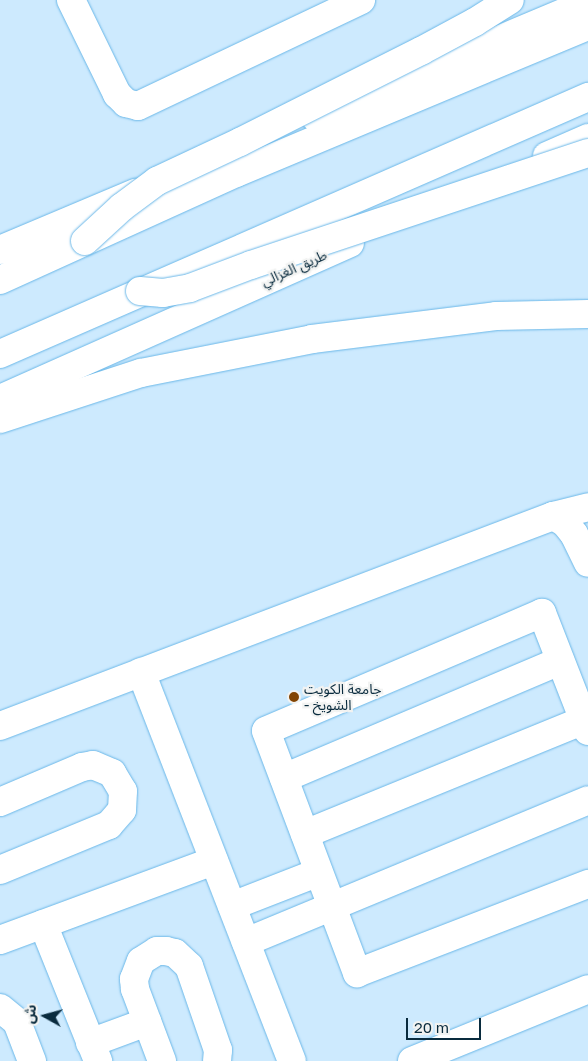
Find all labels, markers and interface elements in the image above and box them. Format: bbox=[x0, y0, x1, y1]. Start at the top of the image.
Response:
street label: طريق الغزالي bbox=[258, 246, 330, 290]
place label: جامعة الكويت - الشويخ bbox=[304, 681, 381, 714]
marker: جامعة الكويت - الشويخ bbox=[288, 691, 300, 703]
north arrow bbox=[20, 991, 70, 1041]
text: ش bbox=[20, 1004, 39, 1025]
scale bar bbox=[408, 1008, 483, 1040]
text: 20 m bbox=[414, 1018, 449, 1036]

